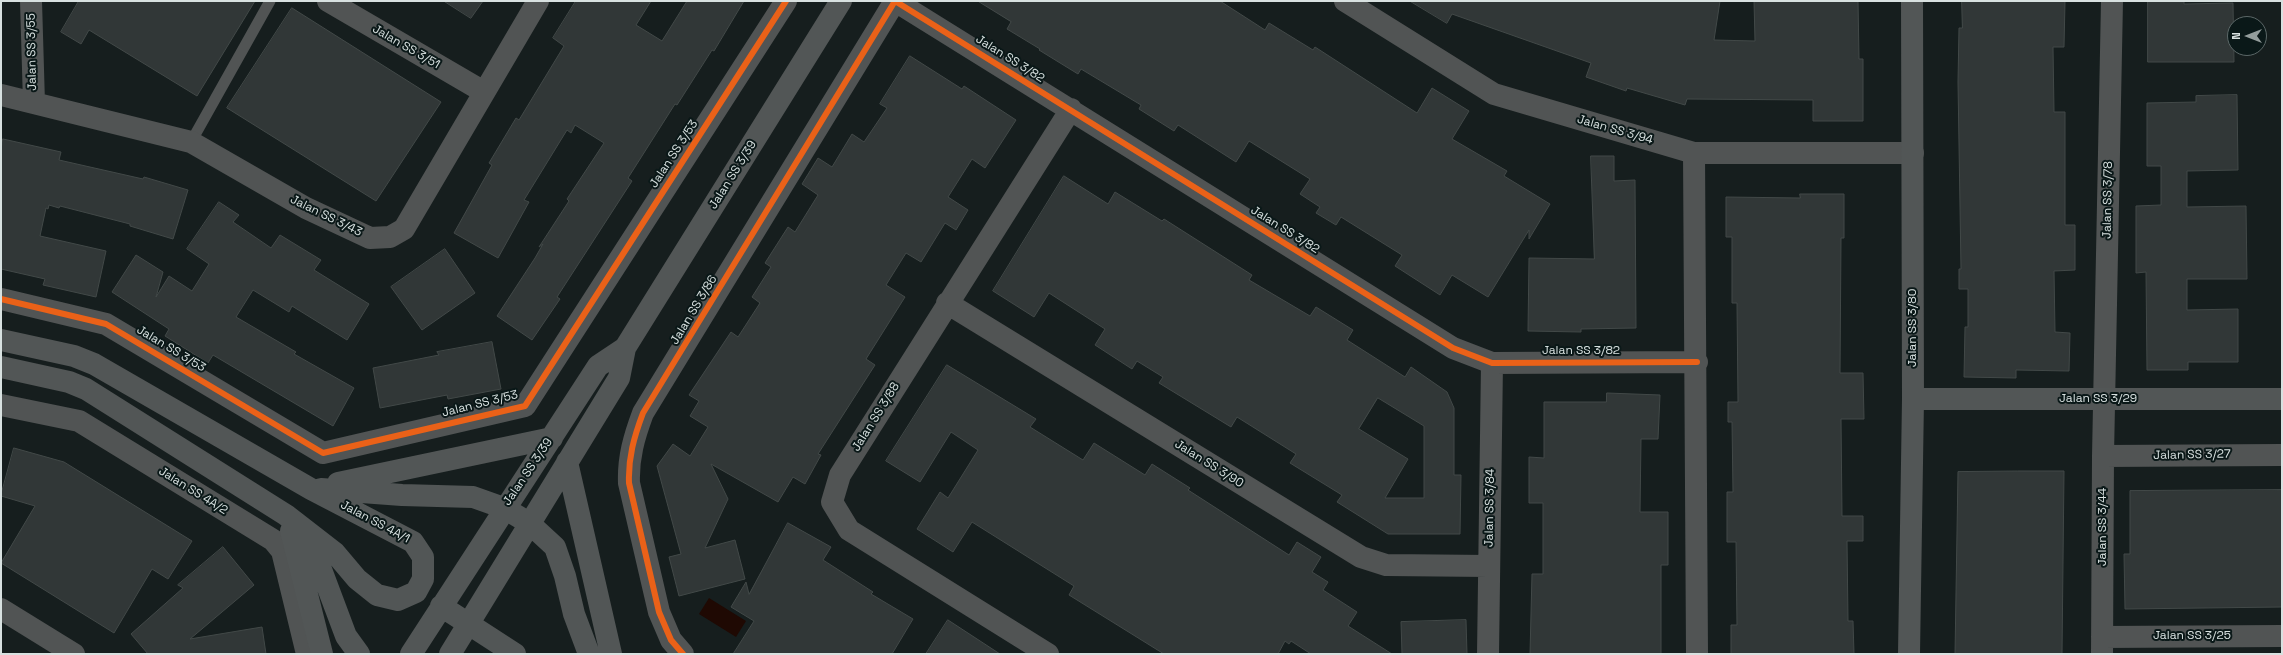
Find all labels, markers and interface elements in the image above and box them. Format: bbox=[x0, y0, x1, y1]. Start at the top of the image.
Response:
street label: Jalan SS 3/55 bbox=[24, 13, 40, 91]
north arrow bbox=[2227, 16, 2267, 56]
street label: Jalan SS 3/51 bbox=[370, 22, 442, 72]
street label: Jalan SS 3/82 bbox=[973, 32, 1047, 86]
text: N bbox=[2229, 32, 2243, 40]
street label: Jalan SS 3/94 bbox=[1575, 112, 1655, 148]
street label: Jalan SS 3/53 bbox=[647, 117, 701, 191]
street label: Jalan SS 3/39 bbox=[706, 138, 760, 212]
street label: Jalan SS 3/78 bbox=[2100, 161, 2116, 239]
street label: Jalan SS 3/43 bbox=[288, 192, 364, 240]
street label: Jalan SS 3/82 bbox=[1248, 203, 1322, 257]
street label: Jalan SS 3/86 bbox=[668, 273, 720, 347]
street label: Jalan SS 3/80 bbox=[1906, 289, 1920, 367]
street label: Jalan SS 3/53 bbox=[134, 323, 208, 375]
street label: Jalan SS 3/82 bbox=[1542, 344, 1620, 358]
street label: Jalan SS 3/88 bbox=[849, 380, 903, 454]
street label: Jalan SS 3/53 bbox=[440, 388, 520, 420]
street label: Jalan SS 3/29 bbox=[2059, 392, 2137, 406]
street label: Jalan SS 3/39 bbox=[500, 436, 556, 508]
street label: Jalan SS 3/90 bbox=[1172, 437, 1246, 491]
street label: Jalan SS 3/27 bbox=[2153, 447, 2231, 463]
street label: Jalan SS 4A/2 bbox=[156, 464, 230, 518]
street label: Jalan SS 3/84 bbox=[1482, 469, 1498, 547]
street label: Jalan SS 3/44 bbox=[2096, 488, 2110, 566]
street label: Jalan SS 4A/1 bbox=[338, 498, 412, 546]
street label: Jalan SS 3/25 bbox=[2153, 629, 2231, 643]

